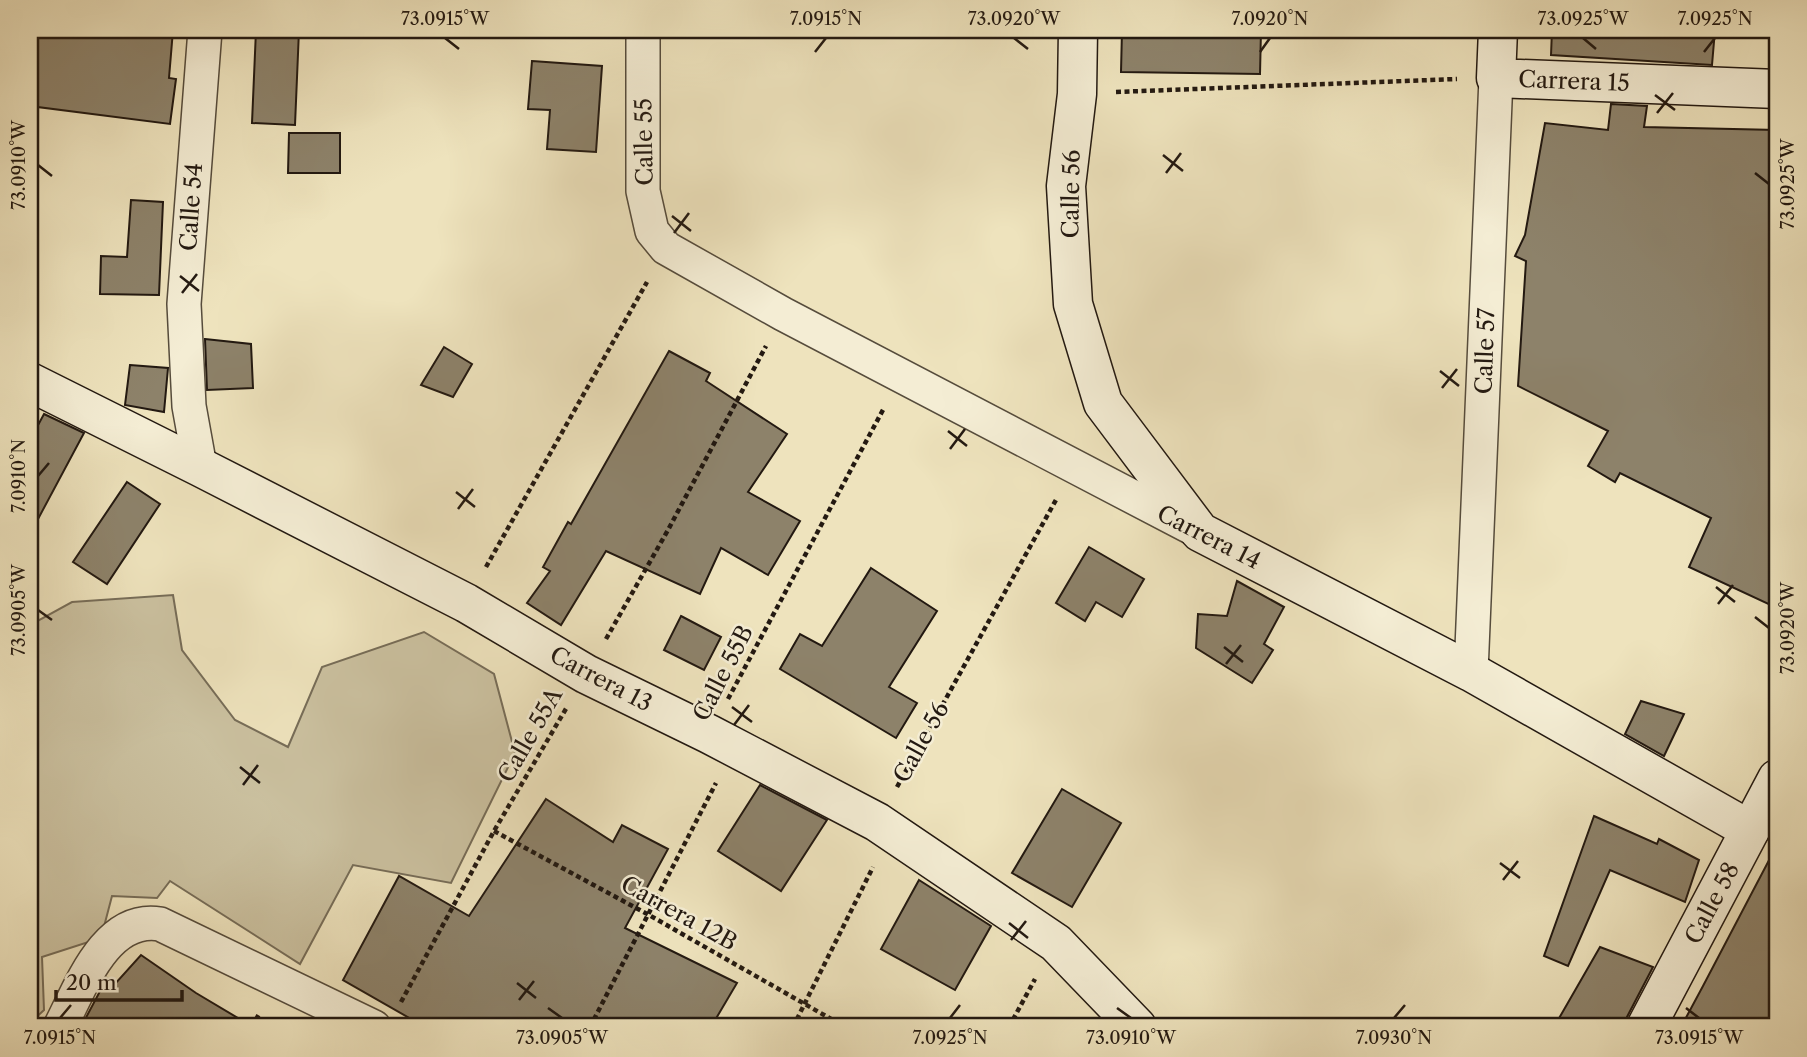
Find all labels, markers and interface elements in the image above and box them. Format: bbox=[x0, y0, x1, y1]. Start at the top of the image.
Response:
text: 73.0915°W bbox=[401, 8, 490, 30]
text: 7.0915°N bbox=[790, 8, 862, 30]
text: 73.0920°W bbox=[968, 8, 1062, 30]
text: 7.0920°N bbox=[1232, 8, 1309, 30]
text: 73.0925°W bbox=[1538, 8, 1630, 30]
text: 7.0925°N bbox=[1677, 8, 1753, 30]
street label: Carrera 15 bbox=[1518, 65, 1630, 97]
street label: Calle 55 bbox=[629, 98, 659, 186]
text: 73.0910°W bbox=[8, 119, 30, 210]
text: 73.0925°W bbox=[1777, 137, 1799, 229]
street label: Calle 56 bbox=[1056, 150, 1086, 238]
street label: Calle 54 bbox=[174, 162, 208, 252]
street label: Calle 57 bbox=[1470, 307, 1501, 395]
text: 7.0910°N bbox=[8, 439, 30, 513]
street label: Carrera 14 bbox=[1153, 499, 1265, 575]
text: 73.0905°W bbox=[8, 563, 30, 656]
text: 73.0920°W bbox=[1777, 580, 1799, 674]
street label: Calle 55B bbox=[687, 620, 759, 726]
street label: Carrera 13 bbox=[545, 640, 657, 718]
street label: Calle 55A bbox=[492, 682, 569, 787]
street label: Calle 56 bbox=[887, 697, 955, 787]
street label: Calle 58 bbox=[1679, 857, 1745, 949]
street label: Carrera 12B bbox=[616, 870, 742, 956]
scale bar bbox=[56, 959, 182, 1003]
text: 20 m bbox=[66, 970, 117, 995]
text: 7.0915°N bbox=[24, 1027, 96, 1049]
text: 73.0905°W bbox=[516, 1027, 609, 1049]
text: 7.0925°N bbox=[912, 1027, 988, 1049]
text: 73.0910°W bbox=[1086, 1027, 1177, 1049]
text: 7.0930°N bbox=[1356, 1027, 1432, 1049]
text: 73.0915°W bbox=[1655, 1027, 1744, 1049]

